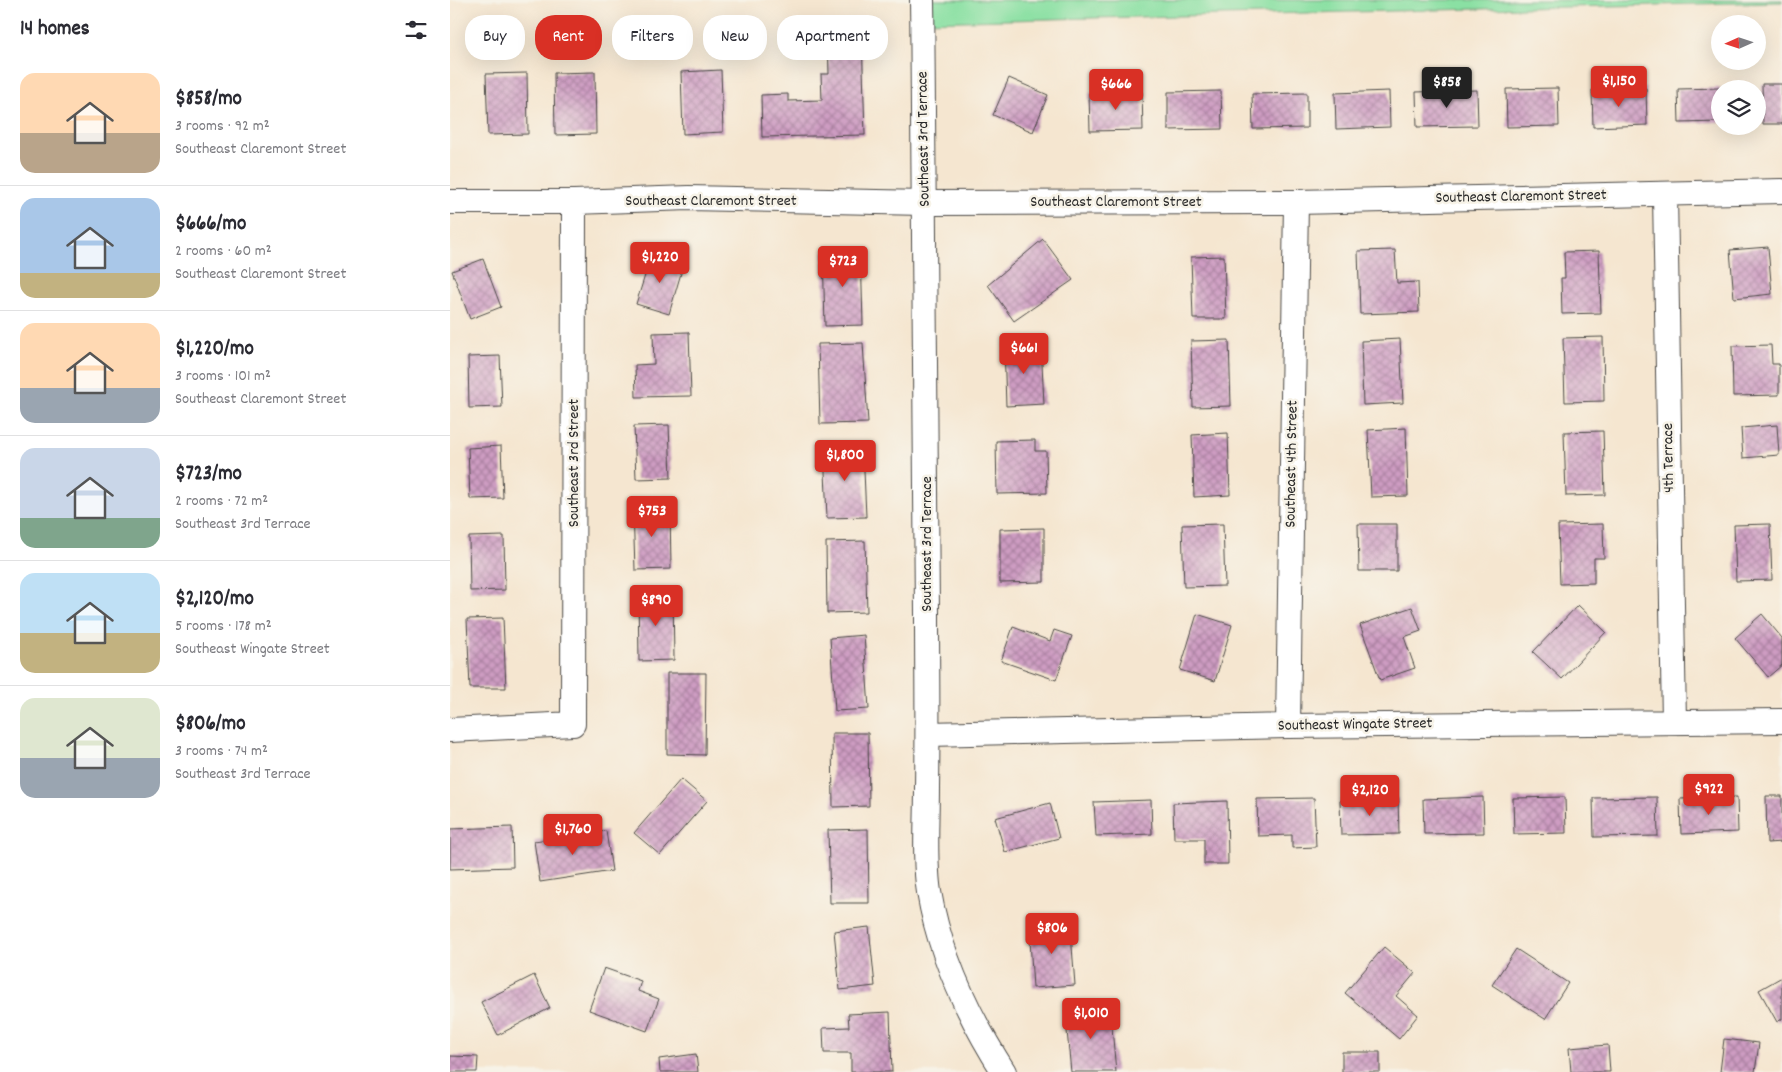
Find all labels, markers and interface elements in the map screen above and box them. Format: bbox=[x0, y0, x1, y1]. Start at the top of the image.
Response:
text: 14 homes bbox=[20, 15, 90, 45]
chip: Buy bbox=[465, 15, 525, 60]
chip: Rent bbox=[535, 15, 602, 60]
chip: Filters bbox=[612, 15, 693, 60]
chip: New bbox=[703, 15, 767, 60]
chip: Apartment bbox=[777, 15, 888, 60]
north arrow bbox=[1711, 15, 1766, 70]
map controls bbox=[1711, 15, 1766, 135]
icon: filters bbox=[402, 16, 430, 44]
pin: $858 bbox=[1417, 66, 1477, 109]
pin: $1,150 bbox=[1578, 66, 1660, 108]
pin: $666 bbox=[1086, 68, 1146, 111]
text: $1,150 bbox=[1602, 70, 1636, 93]
street label: Southeast 3rd Terrace bbox=[911, 71, 937, 207]
text: $858 bbox=[1433, 71, 1461, 94]
text: $666 bbox=[1100, 73, 1132, 96]
button: layers bbox=[1711, 80, 1766, 135]
text: $858/mo bbox=[175, 85, 242, 115]
icon: home bbox=[60, 93, 120, 153]
text: 3 rooms · 92 m² bbox=[175, 115, 269, 138]
text: Southeast Claremont Street bbox=[175, 138, 346, 161]
street label: Southeast Claremont Street bbox=[1435, 184, 1607, 210]
street label: Southeast Claremont Street bbox=[625, 190, 797, 213]
street label: Southeast Claremont Street bbox=[1030, 191, 1202, 214]
text: $666/mo bbox=[175, 210, 246, 240]
icon: home bbox=[60, 218, 120, 278]
text: 2 rooms · 60 m² bbox=[175, 240, 272, 263]
pin: $1,220 bbox=[619, 242, 701, 284]
text: $1,220 bbox=[641, 246, 679, 269]
pin: $723 bbox=[813, 246, 873, 288]
text: $723 bbox=[829, 250, 857, 273]
text: Southeast Claremont Street bbox=[175, 263, 346, 286]
pin: $661 bbox=[994, 332, 1054, 375]
text: $1,220/mo bbox=[175, 335, 254, 365]
text: $661 bbox=[1010, 337, 1038, 360]
icon: home bbox=[60, 343, 120, 403]
text: 3 rooms · 101 m² bbox=[175, 365, 271, 388]
text: Southeast Claremont Street bbox=[175, 388, 346, 411]
street label: Southeast 3rd Street bbox=[563, 399, 586, 527]
street label: Southeast 4th Street bbox=[1279, 400, 1305, 528]
street label: 4th Terrace bbox=[1657, 423, 1681, 493]
pin: $1,800 bbox=[804, 440, 886, 482]
text: $1,800 bbox=[826, 444, 864, 467]
text: $723/mo bbox=[175, 460, 242, 490]
icon: home bbox=[60, 468, 120, 528]
street label: Southeast 3rd Terrace bbox=[916, 476, 939, 612]
text: 2 rooms · 72 m² bbox=[175, 490, 268, 513]
pin: $753 bbox=[622, 496, 682, 538]
text: $753 bbox=[638, 500, 666, 523]
text: Southeast 3rd Terrace bbox=[175, 513, 311, 536]
pin: $890 bbox=[626, 584, 686, 627]
text: $2,120/mo bbox=[175, 585, 254, 615]
text: $890 bbox=[641, 589, 671, 612]
icon: home bbox=[60, 593, 120, 653]
text: 5 rooms · 178 m² bbox=[175, 615, 272, 638]
text: Southeast Wingate Street bbox=[175, 638, 330, 661]
text: $806/mo bbox=[175, 710, 246, 740]
street label: Southeast Wingate Street bbox=[1277, 712, 1433, 738]
icon: home bbox=[60, 718, 120, 778]
text: 3 rooms · 74 m² bbox=[175, 740, 268, 763]
text: Southeast 3rd Terrace bbox=[175, 763, 311, 786]
pin: $2,120 bbox=[1329, 774, 1411, 817]
pin: $922 bbox=[1679, 774, 1739, 816]
text: $922 bbox=[1694, 778, 1724, 801]
text: $2,120 bbox=[1351, 779, 1389, 802]
pin: $1,760 bbox=[532, 814, 614, 856]
text: $1,760 bbox=[554, 818, 592, 841]
pin: $806 bbox=[1022, 912, 1082, 955]
text: $806 bbox=[1036, 917, 1068, 940]
pin: $1,010 bbox=[1050, 998, 1132, 1040]
text: $1,010 bbox=[1073, 1002, 1109, 1025]

